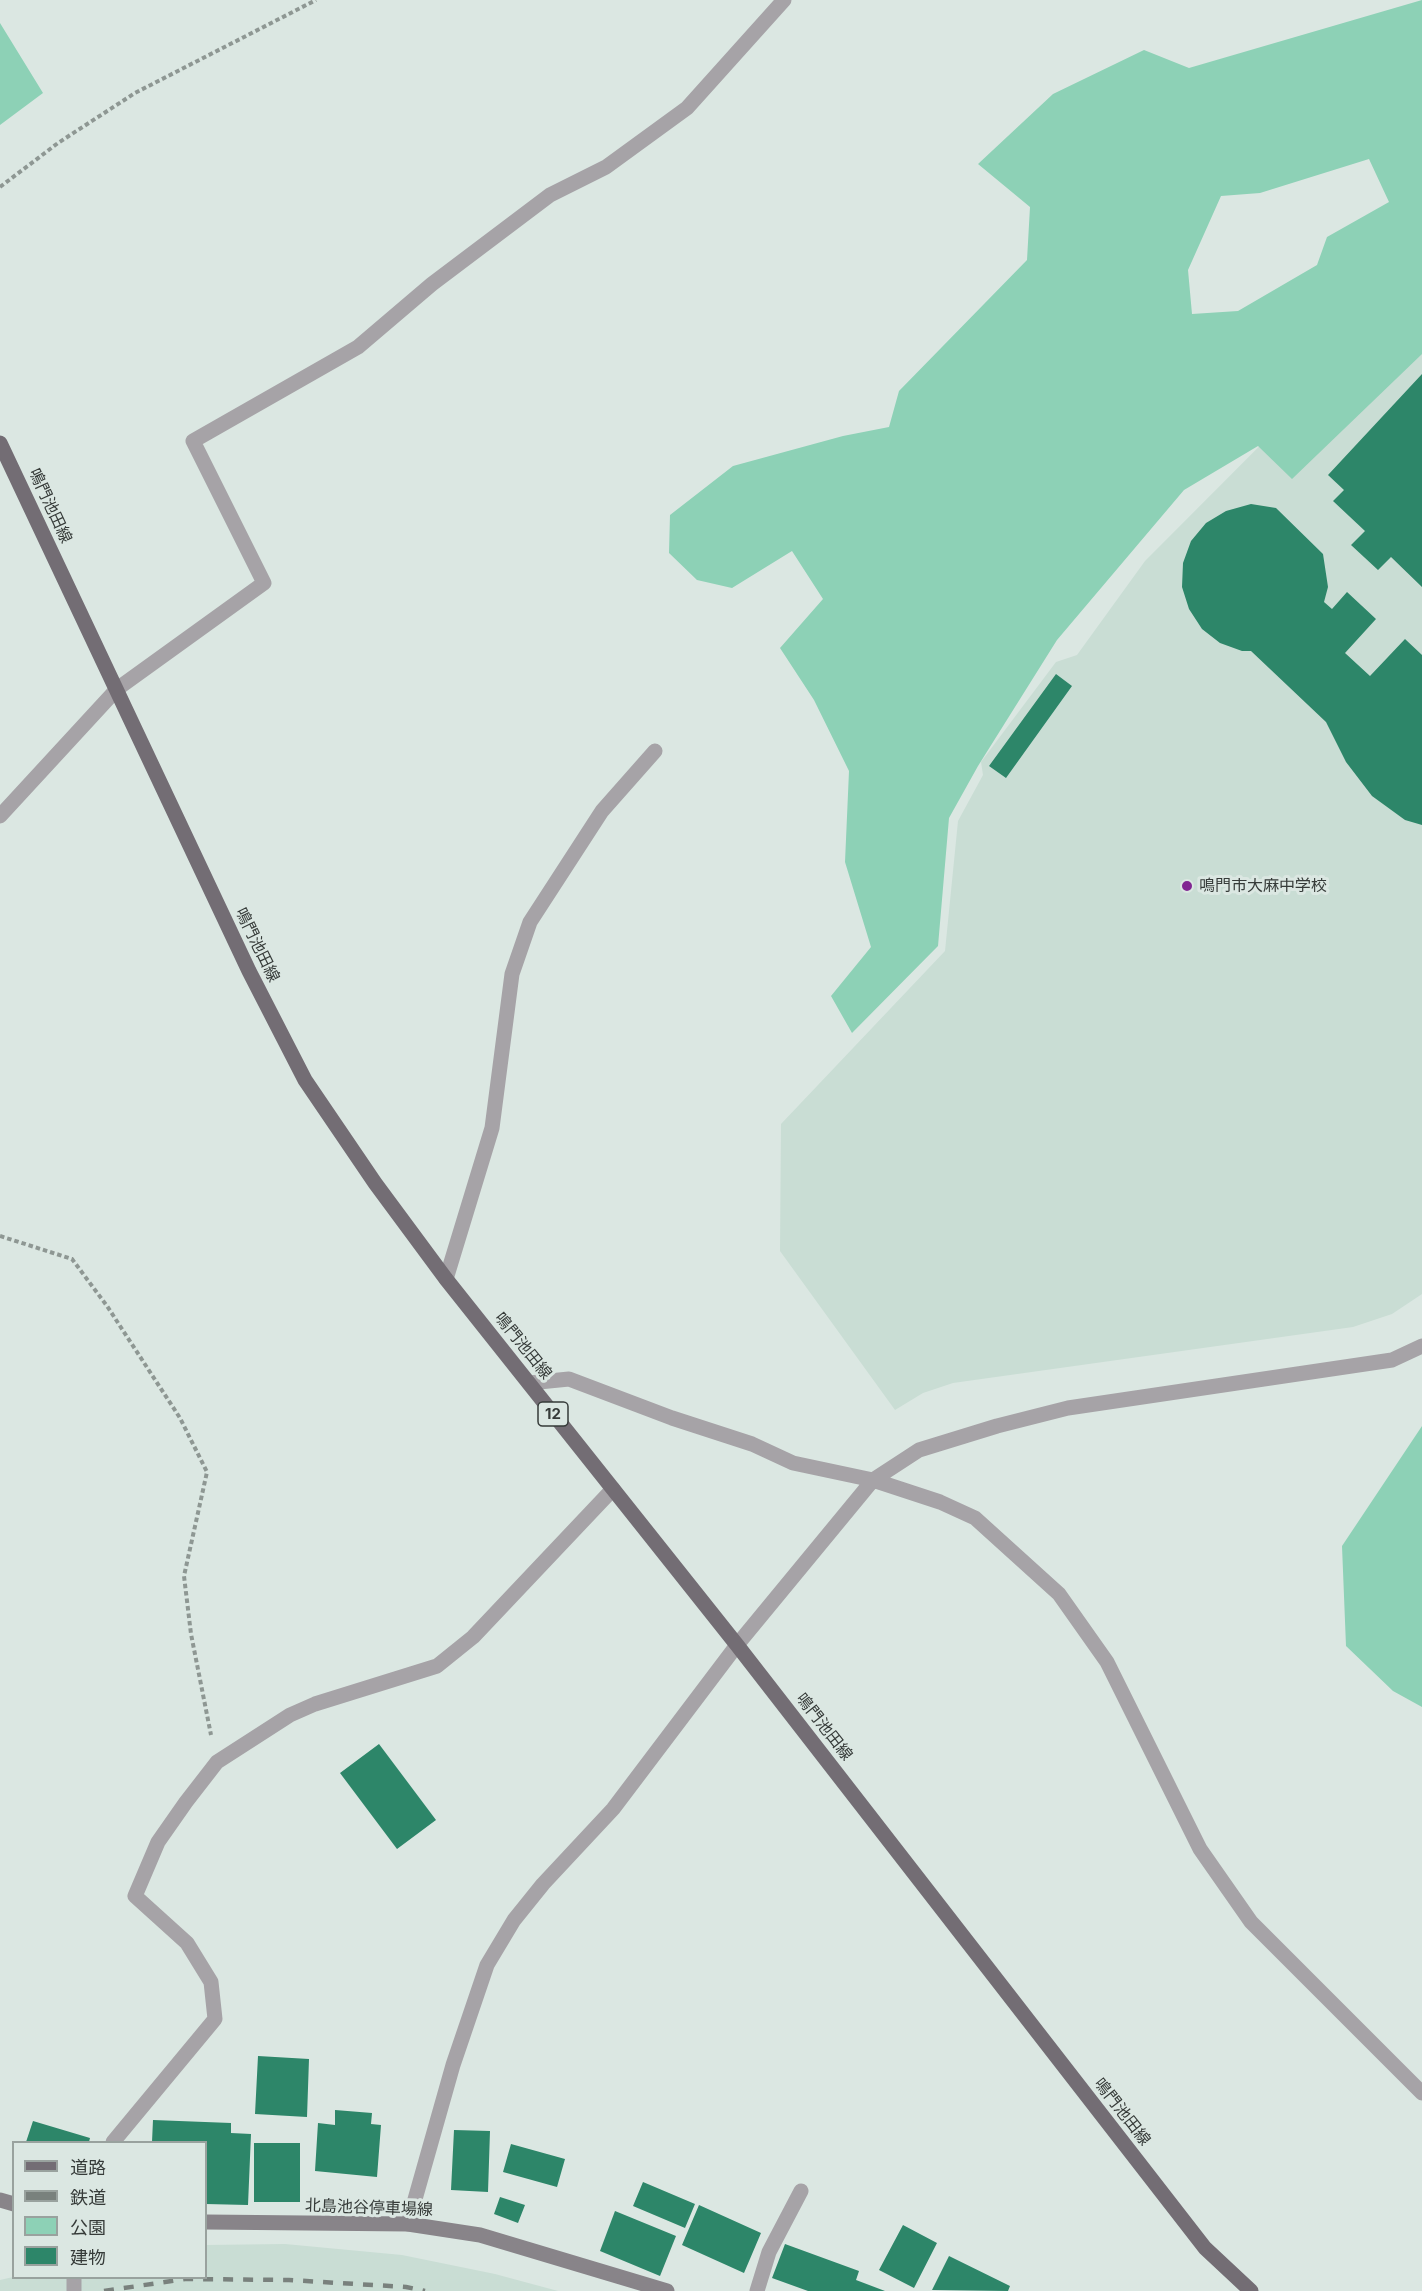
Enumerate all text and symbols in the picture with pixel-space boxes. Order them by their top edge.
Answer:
street label: 鳴門池田線 [24,466,76,546]
place label: 鳴門市大麻中学校 [1199,876,1327,896]
marker: 鳴門市大麻中学校 [1180,879,1194,893]
street label: 鳴門池田線 [231,905,283,985]
street label: 鳴門池田線 [490,1309,556,1383]
road number: 12 [538,1402,568,1426]
street label: 鳴門池田線 [792,1690,856,1764]
street label: 鳴門池田線 [1090,2075,1154,2149]
legend [12,2141,207,2279]
text: 道路 [70,2157,106,2178]
text: 鉄道 [70,2187,106,2208]
street label: 北島池谷停車場線 [305,2196,433,2220]
text: 公園 [70,2217,106,2238]
text: 建物 [70,2247,106,2268]

